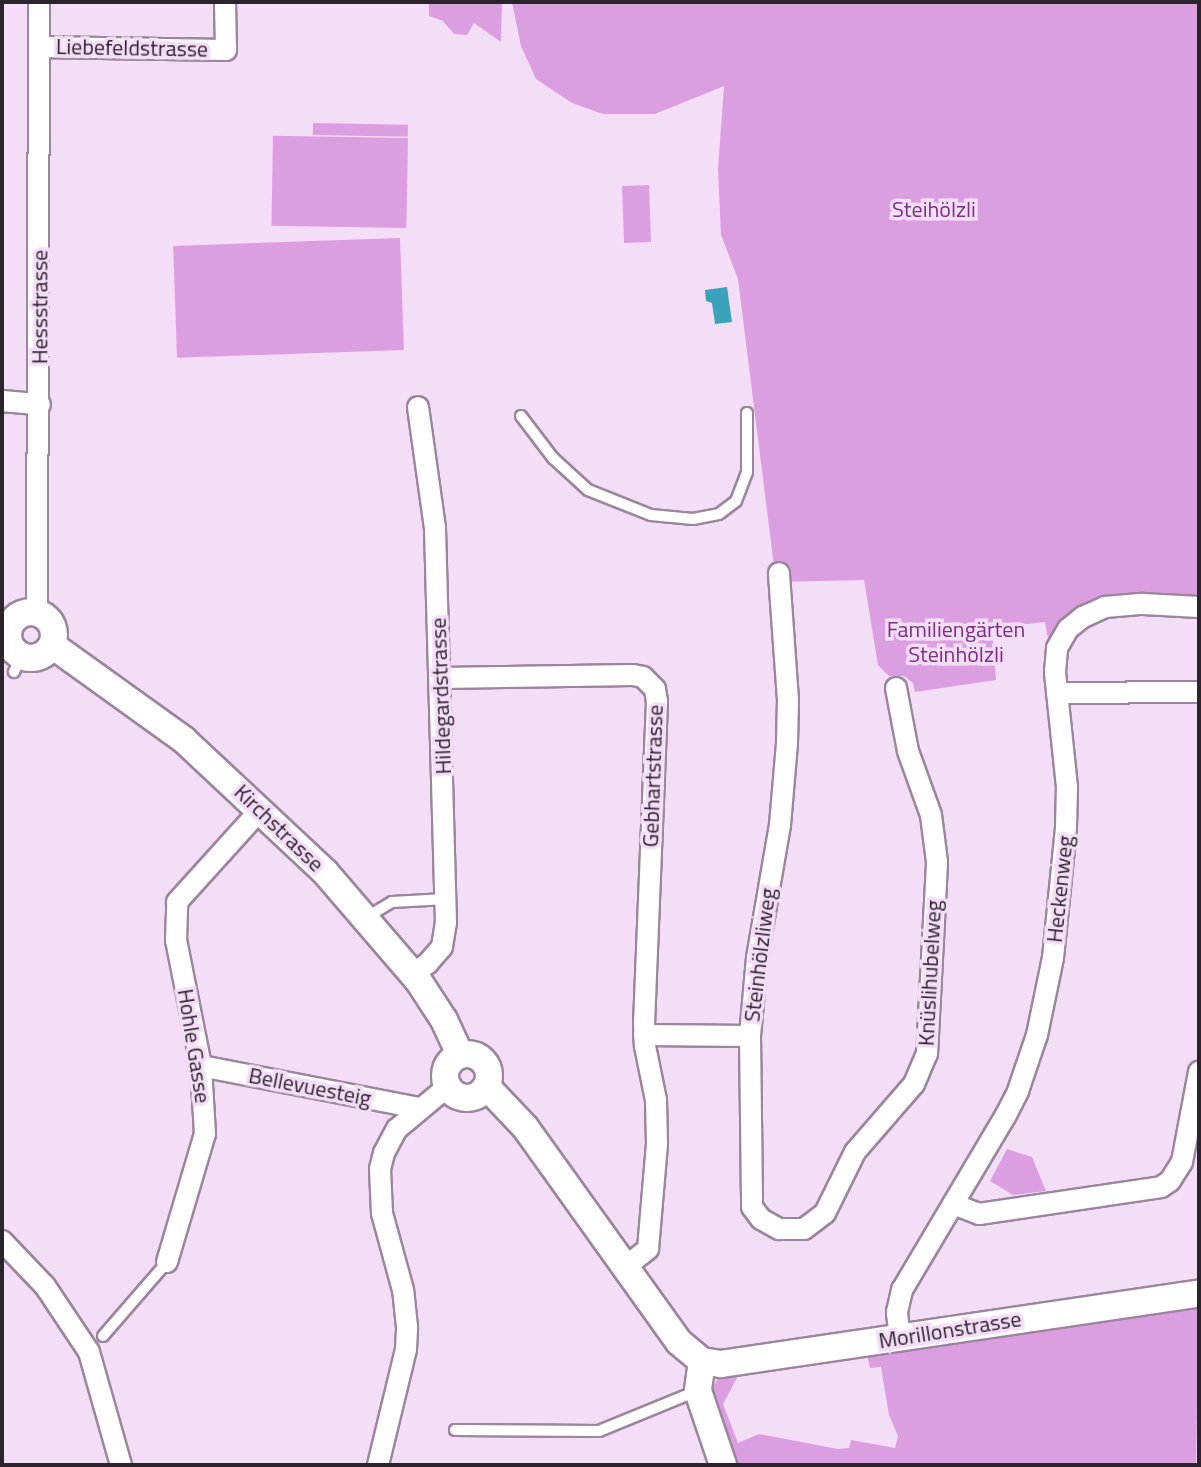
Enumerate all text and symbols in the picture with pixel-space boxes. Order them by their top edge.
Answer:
street label: Liebefeldstrasse [56,33,208,63]
park label: Steihölzli [892,197,976,223]
street label: Hessstrasse [27,250,53,364]
park label: Familiengärten Steinhölzli [887,616,1025,668]
street label: Hildegardstrasse [425,617,457,775]
street label: Gebhartstrasse [637,704,669,848]
street label: Kirchstrasse [229,779,329,877]
street label: Heckenweg [1041,834,1079,944]
street label: Steinhölzliweg [739,887,781,1023]
street label: Knüslihubelweg [913,899,947,1047]
street label: Hohle Gasse [172,987,216,1105]
street label: Bellevuesteig [246,1062,374,1112]
street label: Morillonstrasse [877,1306,1023,1354]

